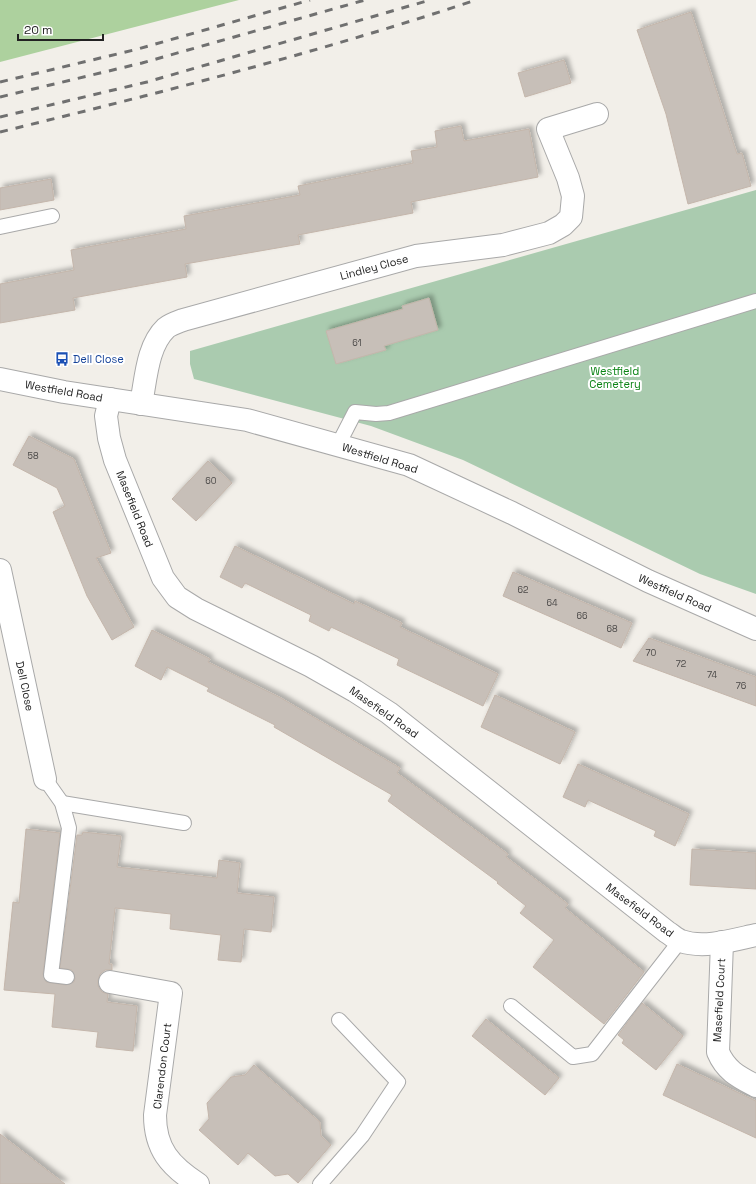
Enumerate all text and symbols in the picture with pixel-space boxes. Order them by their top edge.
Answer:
scale bar [18,16,103,42]
text: 20 m [24,22,52,38]
street label: Lindley Close [338,251,410,283]
house number: 61 [352,337,362,349]
bus stop icon: Dell Close [54,351,70,367]
place label: Dell Close [73,352,124,366]
park label: Westfield Cemetery [589,364,641,391]
street label: Westfield Road [24,377,104,405]
street label: Westfield Road [340,440,420,476]
house number: 58 [28,450,39,462]
street label: Masefield Road [113,469,157,549]
house number: 60 [205,475,217,487]
street label: Westfield Road [636,571,714,615]
house number: 62 [518,584,528,596]
house number: 64 [546,597,558,609]
house number: 66 [576,610,588,622]
house number: 68 [606,623,618,635]
house number: 70 [646,647,657,659]
house number: 72 [676,658,686,670]
street label: Dell Close [13,660,37,712]
house number: 74 [707,669,717,681]
house number: 76 [736,680,747,692]
street label: Masefield Road [347,683,421,741]
street label: Masefield Road [603,880,677,940]
street label: Masefield Court [710,958,728,1042]
street label: Clarendon Court [150,1022,174,1110]

